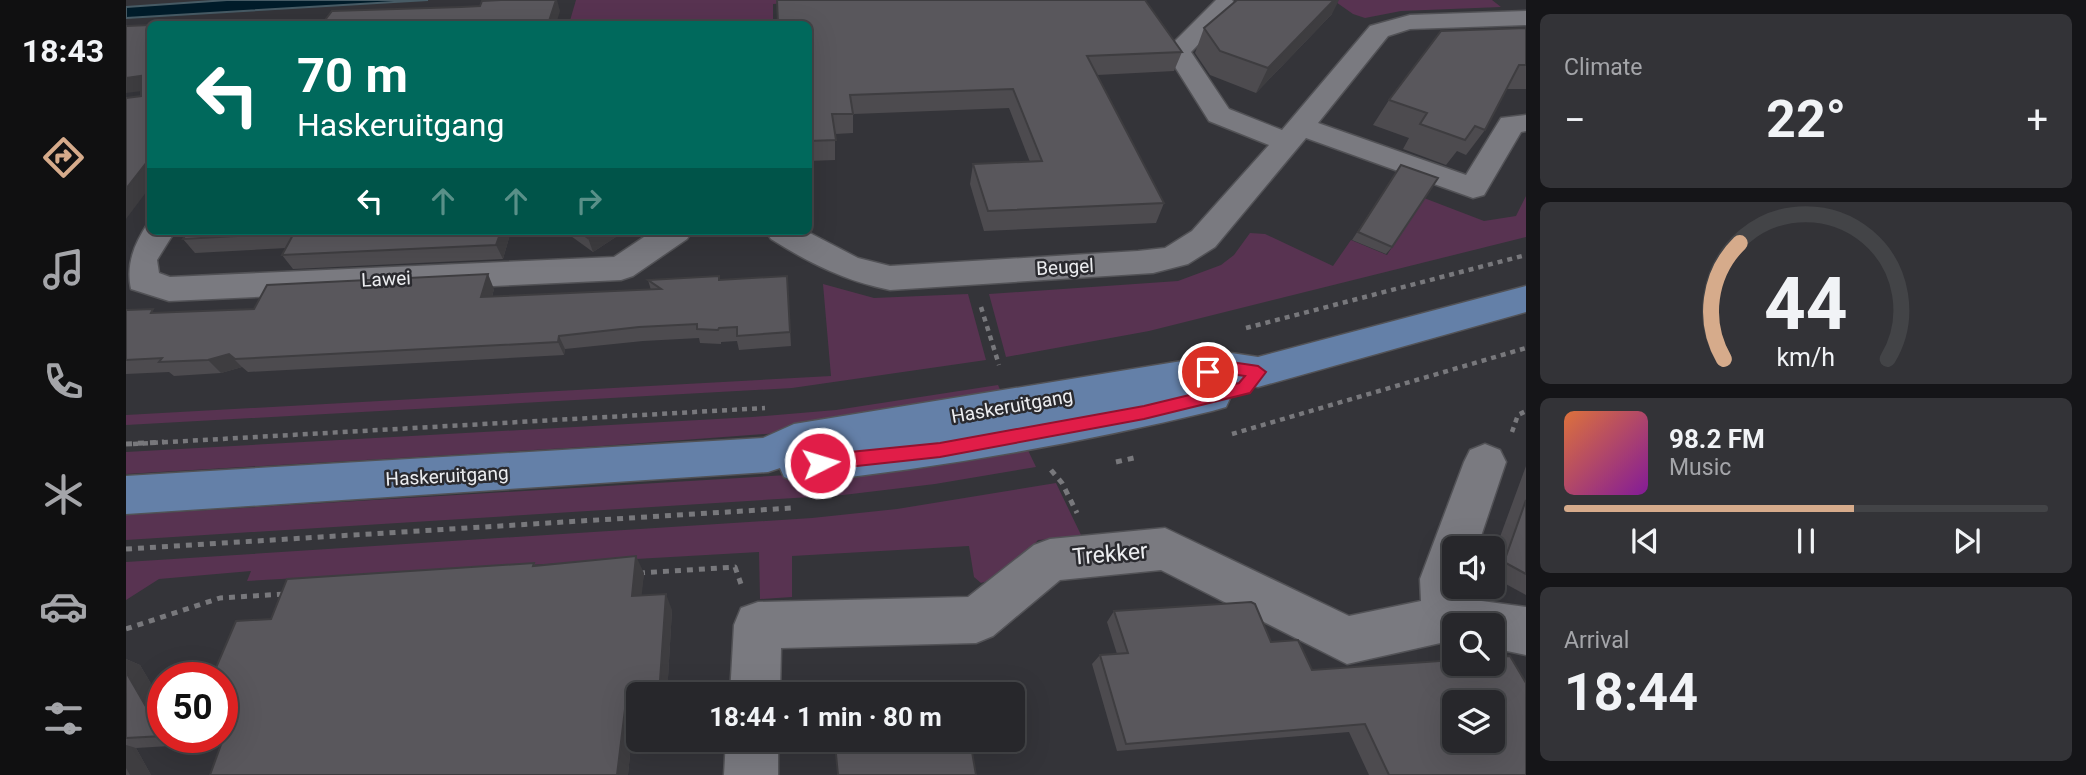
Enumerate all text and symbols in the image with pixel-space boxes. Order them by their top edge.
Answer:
text: 18:43 [22,32,104,70]
text: 70 m [297,47,408,104]
icon: left [182,49,273,140]
text: Climate [1564,54,1643,81]
text: 22° [1766,89,1846,150]
text: − [1564,98,1586,142]
text: + [2026,98,2048,142]
text: Haskeruitgang [297,106,504,144]
icon: directions [39,133,88,182]
icon: left [351,182,389,220]
icon: ahead [424,182,462,220]
icon: ahead [497,182,535,220]
icon: right [570,182,608,220]
icon: music [39,245,88,294]
street label: Beugel [1036,254,1094,280]
text: 44 [1764,262,1848,348]
street label: Lawei [361,266,411,292]
pin [1178,342,1238,402]
text: km/h [1777,343,1835,372]
icon: arrive [1189,353,1227,391]
icon: phone [39,357,88,406]
street label: Haskeruitgang [949,384,1075,428]
text: 98.2 FM [1669,424,1765,454]
position arrow [783,426,857,500]
text: Music [1669,454,1731,481]
street label: Haskeruitgang [385,461,509,491]
icon: climate [39,470,88,519]
icon: previous [1626,522,1664,560]
icon: pause [1787,522,1825,560]
icon: next [1948,522,1986,560]
map controls [1442,536,1505,753]
button: sound [1442,536,1505,599]
street label: Trekker [1071,537,1149,571]
icon: car [39,582,88,631]
button: search [1442,613,1505,676]
text: Arrival [1564,627,1629,654]
speed limit sign: 50 [147,662,238,753]
text: 18:44 [1564,662,1698,723]
button: layers [1442,690,1505,753]
icon: filters [39,694,88,743]
text: 18:44 · 1 min · 80 m [709,702,942,732]

